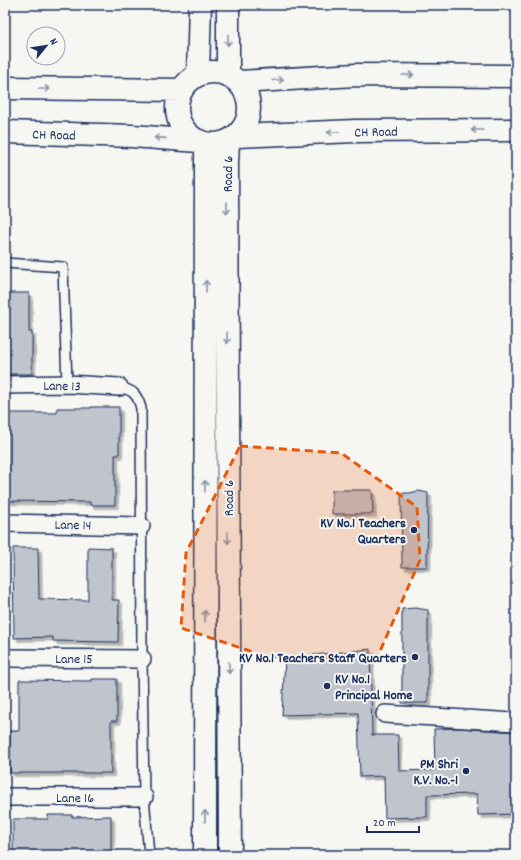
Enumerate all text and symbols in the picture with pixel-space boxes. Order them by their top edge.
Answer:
north arrow [26,26,66,66]
one-way arrow [224,33,232,46]
text: N [45,36,61,49]
one-way arrow [401,71,414,79]
one-way arrow [271,76,284,83]
one-way arrow [37,85,50,93]
street label: CH Road [354,123,398,143]
street label: CH Road [32,125,76,147]
one-way arrow [471,126,484,134]
one-way arrow [327,128,340,135]
one-way arrow [154,135,167,142]
street label: Road 6 [219,156,239,192]
one-way arrow [223,201,231,214]
one-way arrow [202,280,210,293]
one-way arrow [223,331,231,344]
street label: Lane 13 [43,377,81,397]
one-way arrow [201,480,209,493]
street label: Road 6 [220,480,240,516]
place label: KV No.1 Teachers Quarters [320,514,406,550]
street label: Lane 14 [54,516,92,536]
marker: KV No.1 Teachers Quarters [409,525,419,535]
one-way arrow [224,531,232,544]
one-way arrow [201,610,209,623]
place label: KV No.1 Teachers Staff Quarters [239,649,407,669]
street label: Lane 15 [55,650,93,670]
marker: KV No.1 Teachers Staff Quarters [410,652,420,662]
one-way arrow [225,661,233,674]
place label: KV No.1 Principal Home [335,670,413,706]
marker: KV No.1 Principal Home [322,681,332,691]
place label: PM Shri K.V. No.-1 [414,755,458,791]
marker: PM Shri K.V. No.-1 [461,766,471,776]
street label: Lane 16 [56,789,94,809]
scale bar [367,808,419,834]
one-way arrow [201,810,209,823]
text: 20 m [373,815,396,832]

